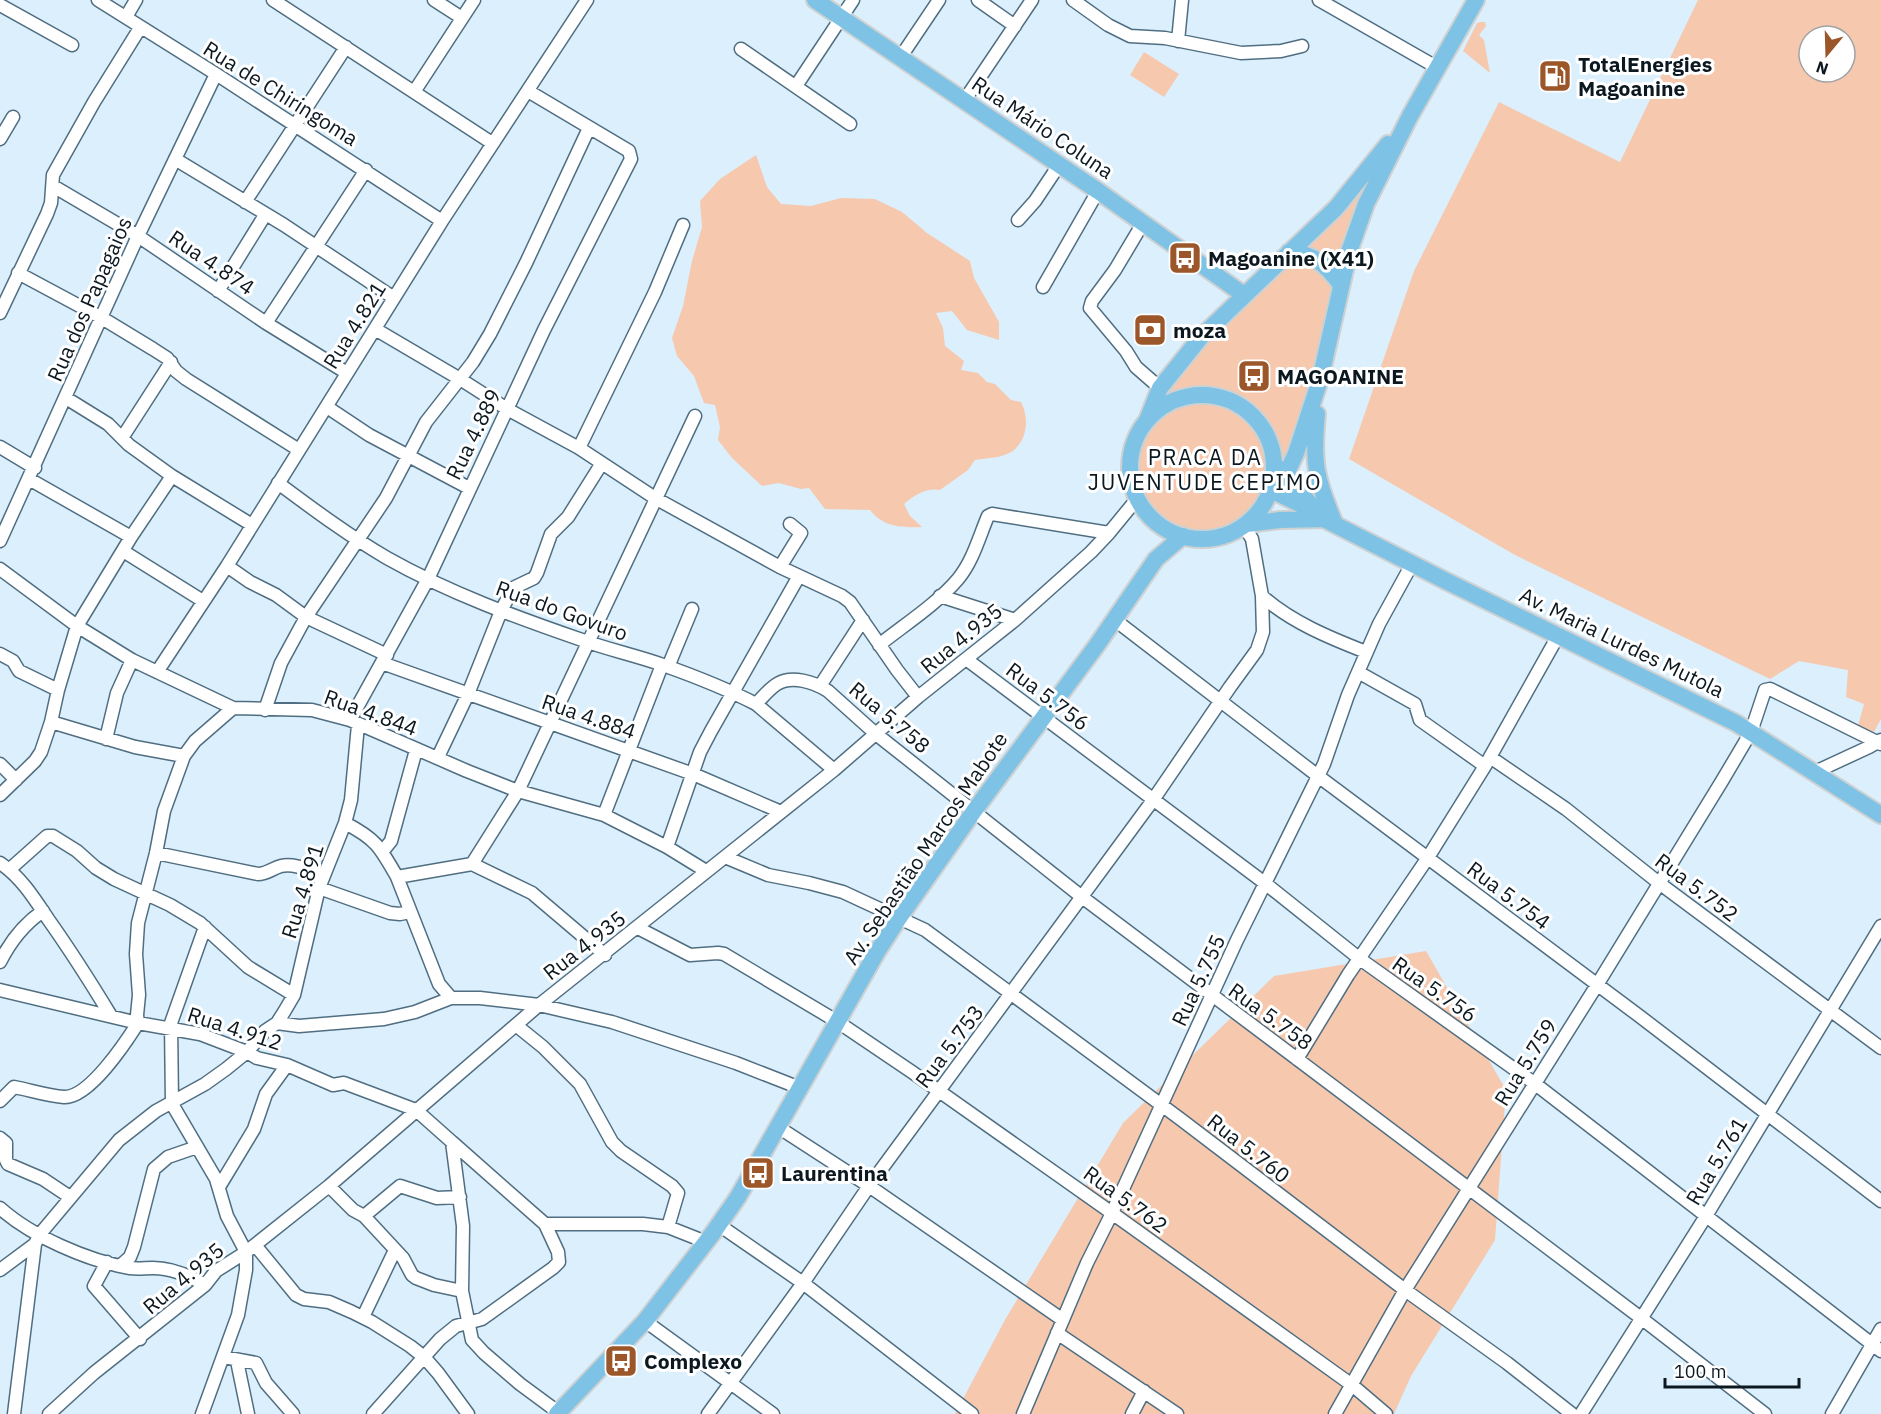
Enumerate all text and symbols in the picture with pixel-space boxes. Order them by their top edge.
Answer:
north arrow [1797,24,1857,84]
street label: Rua de Chiringoma [198,34,364,152]
place label: TotalEnergies Magoanine [1578,50,1712,102]
text: N [1813,57,1831,80]
fuel station icon: TotalEnergies Magoanine [1537,58,1573,94]
street label: Rua Mário Coluna [967,69,1119,185]
street label: Rua dos Papagaios [40,212,138,386]
street label: Rua 4.874 [164,223,260,301]
bus stop icon: Magoanine (X41) [1167,240,1203,276]
place label: Magoanine (X41) [1208,244,1374,272]
street label: Rua 4.821 [316,276,392,374]
bank icon: moza [1132,312,1168,348]
place label: moza [1173,316,1226,344]
bus stop icon: MAGOANINE [1236,358,1272,394]
place label: MAGOANINE [1277,362,1404,390]
street label: Rua 4.889 [439,384,507,484]
district label: PRACA DA JUVENTUDE CEPIMO [1088,442,1322,496]
street label: Rua do Govuro [492,573,632,647]
street label: Av. Maria Lurdes Mutola [1515,580,1729,704]
street label: Rua 4.935 [914,596,1008,680]
street label: Rua 5.756 [1001,655,1095,737]
street label: Rua 5.758 [844,675,936,759]
street label: Rua 4.844 [320,682,422,742]
street label: Rua 4.884 [538,687,640,745]
street label: Av. Sebastião Marcos Mabote [836,726,1014,970]
street label: Rua 4.891 [274,840,330,942]
street label: Rua 5.752 [1650,846,1744,928]
street label: Rua 5.754 [1462,854,1556,936]
street label: Rua 4.935 [537,904,631,986]
street label: Rua 5.755 [1165,930,1231,1030]
street label: Rua 5.756 [1387,950,1483,1028]
street label: Rua 5.758 [1223,976,1319,1056]
street label: Rua 5.753 [908,999,990,1093]
street label: Rua 4.912 [184,1000,286,1056]
street label: Rua 5.759 [1487,1013,1563,1111]
street label: Rua 5.760 [1202,1107,1296,1189]
street label: Rua 5.761 [1679,1112,1753,1210]
bus stop icon: Laurentina [740,1155,776,1191]
place label: Laurentina [781,1159,888,1187]
street label: Rua 5.762 [1078,1159,1174,1239]
street label: Rua 4.935 [137,1236,229,1320]
bus stop icon: Complexo [603,1343,639,1379]
place label: Complexo [644,1347,742,1375]
scale bar [1665,1351,1798,1389]
text: 100 m [1674,1360,1726,1383]

